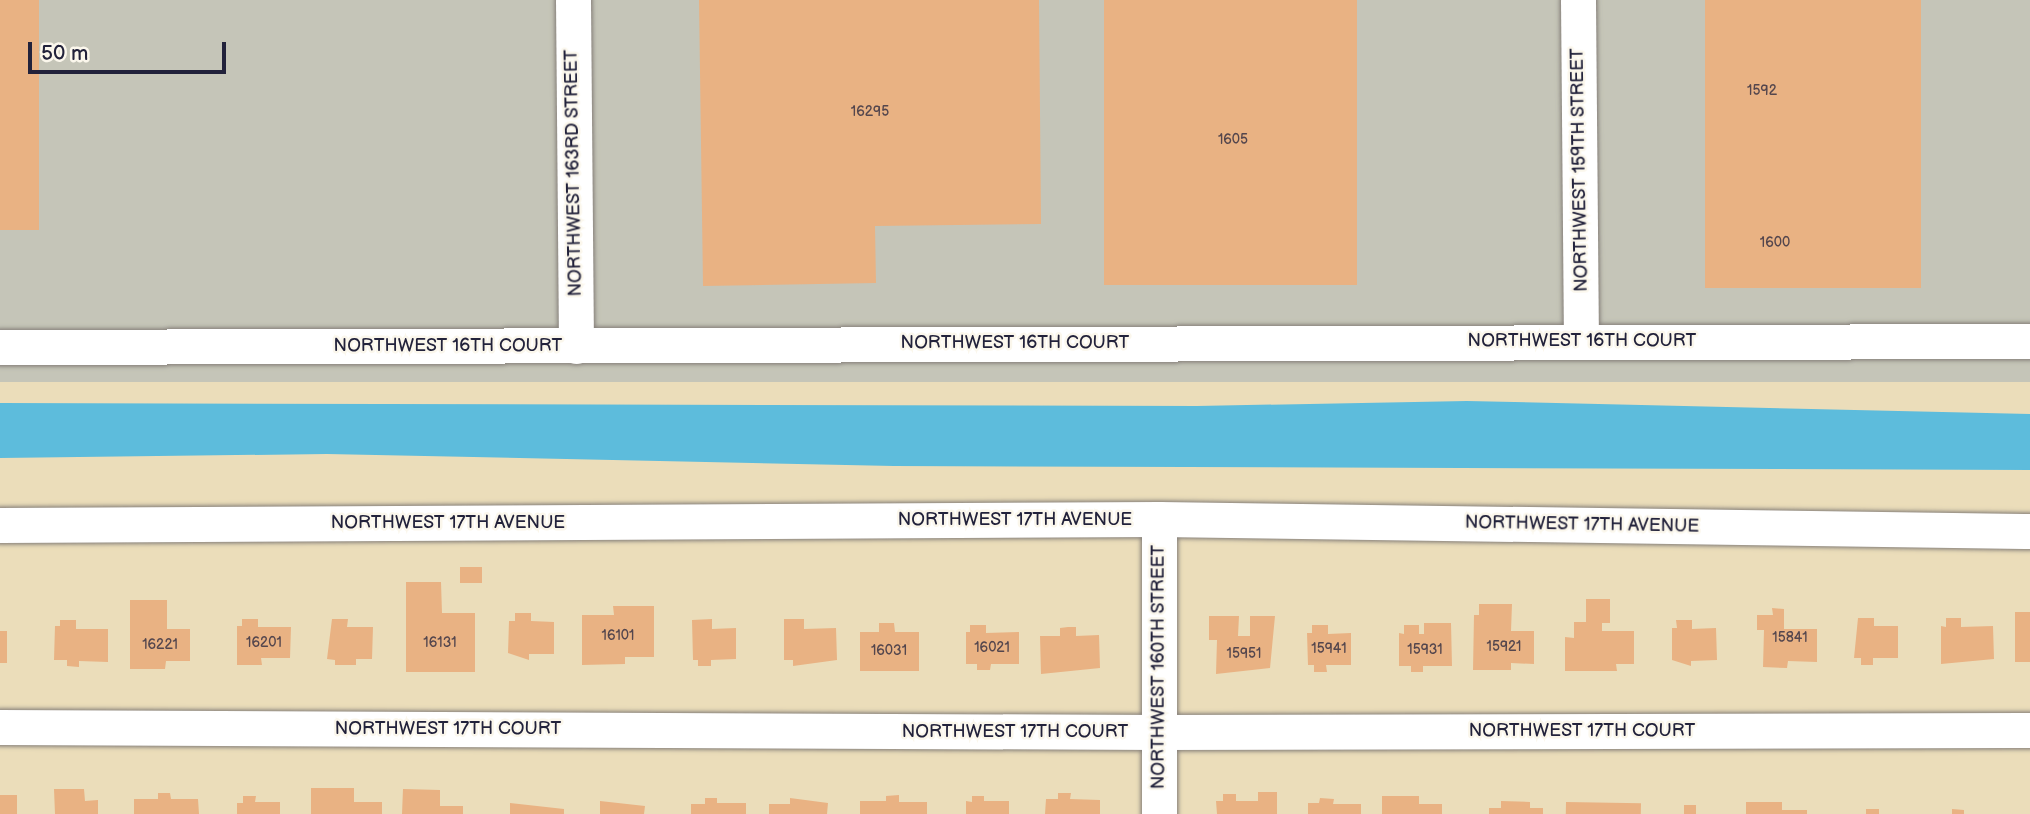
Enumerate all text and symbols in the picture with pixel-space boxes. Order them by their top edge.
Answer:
scale bar [32,28,229,72]
text: 50 m [41,41,88,66]
street label: NORTHWEST 159TH STREET [1567,48,1593,292]
street label: NORTHWEST 163RD STREET [561,49,587,297]
house number: 1592 [1747,83,1777,99]
house number: 16295 [851,104,889,120]
house number: 1605 [1218,132,1248,148]
house number: 1600 [1760,235,1790,251]
street label: NORTHWEST 16TH COURT [1468,330,1696,352]
street label: NORTHWEST 16TH COURT [901,332,1129,354]
street label: NORTHWEST 16TH COURT [334,335,562,357]
street label: NORTHWEST 17TH AVENUE [898,509,1132,531]
street label: NORTHWEST 17TH AVENUE [331,512,565,534]
street label: NORTHWEST 17TH AVENUE [1465,512,1699,538]
street label: NORTHWEST 160TH STREET [1148,545,1170,789]
house number: 16101 [601,628,635,644]
house number: 15841 [1772,630,1808,646]
house number: 16201 [246,635,282,651]
house number: 16131 [423,635,457,651]
house number: 16221 [142,637,178,653]
house number: 15921 [1487,639,1521,655]
house number: 16021 [974,640,1010,656]
house number: 15941 [1311,641,1347,657]
house number: 15931 [1407,642,1443,658]
house number: 16031 [871,643,907,659]
house number: 15951 [1227,646,1261,662]
street label: NORTHWEST 17TH COURT [335,718,561,740]
street label: NORTHWEST 17TH COURT [1469,720,1695,742]
street label: NORTHWEST 17TH COURT [902,721,1128,743]

